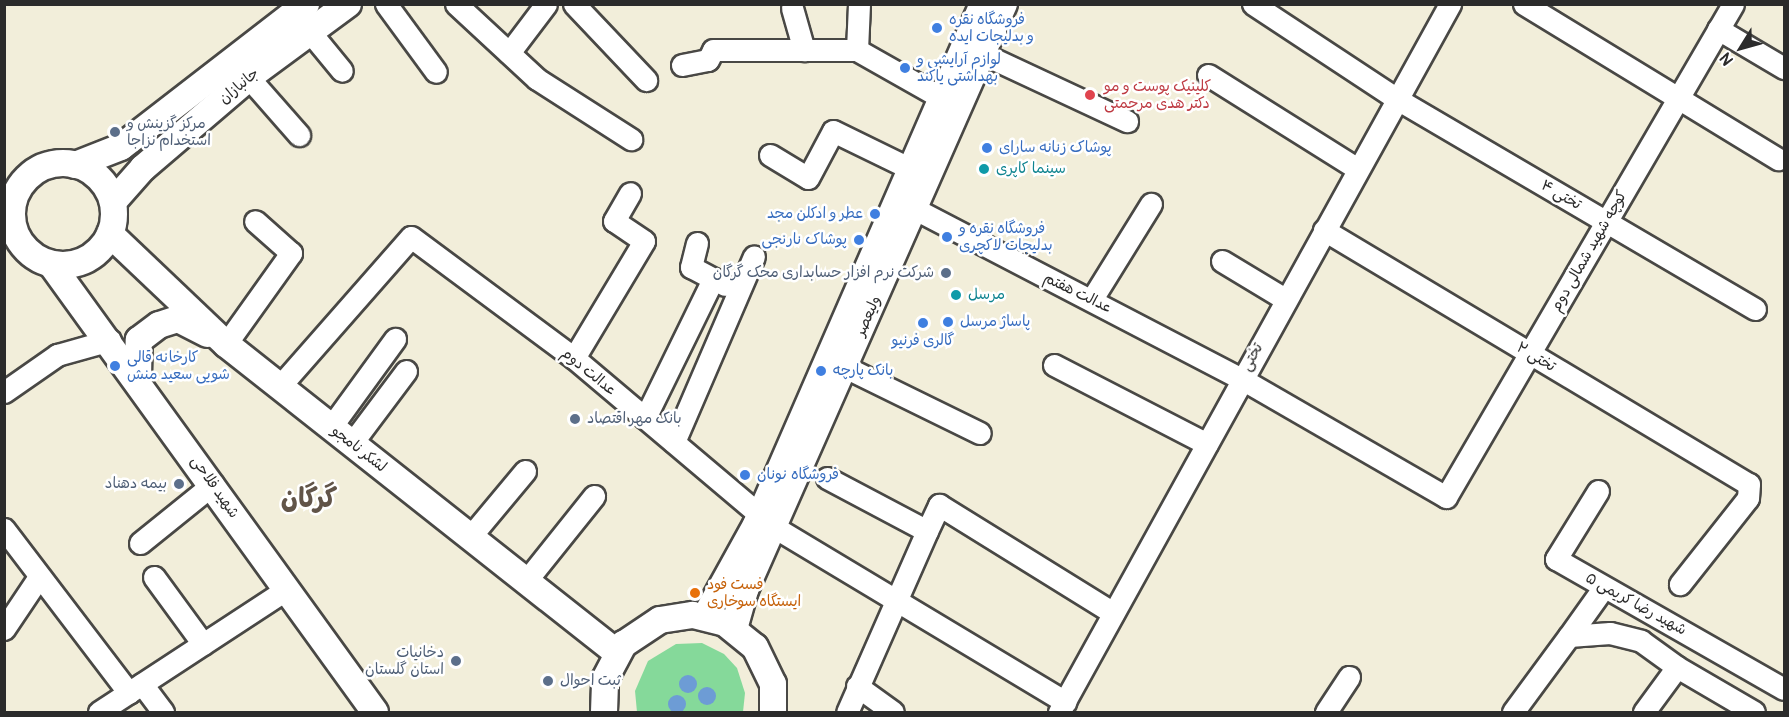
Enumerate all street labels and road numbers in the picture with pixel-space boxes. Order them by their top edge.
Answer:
street label: جانبازان [215,64,263,108]
street label: تختی ۴ [1538,176,1584,214]
street label: کوچه شهید شمالی دوم [1547,187,1631,315]
street label: عدالت هفتم [1041,269,1115,317]
street label: ولیعصر [851,293,885,339]
street label: تختی ۲ [1513,338,1559,376]
street label: تختی [1237,340,1267,374]
street label: عدالت دوم [558,344,620,400]
street label: لشکر نامجو [328,422,390,476]
street label: شهید فلاحی [187,452,243,522]
street label: شهید رضا کریمی ۵ [1582,569,1690,639]

